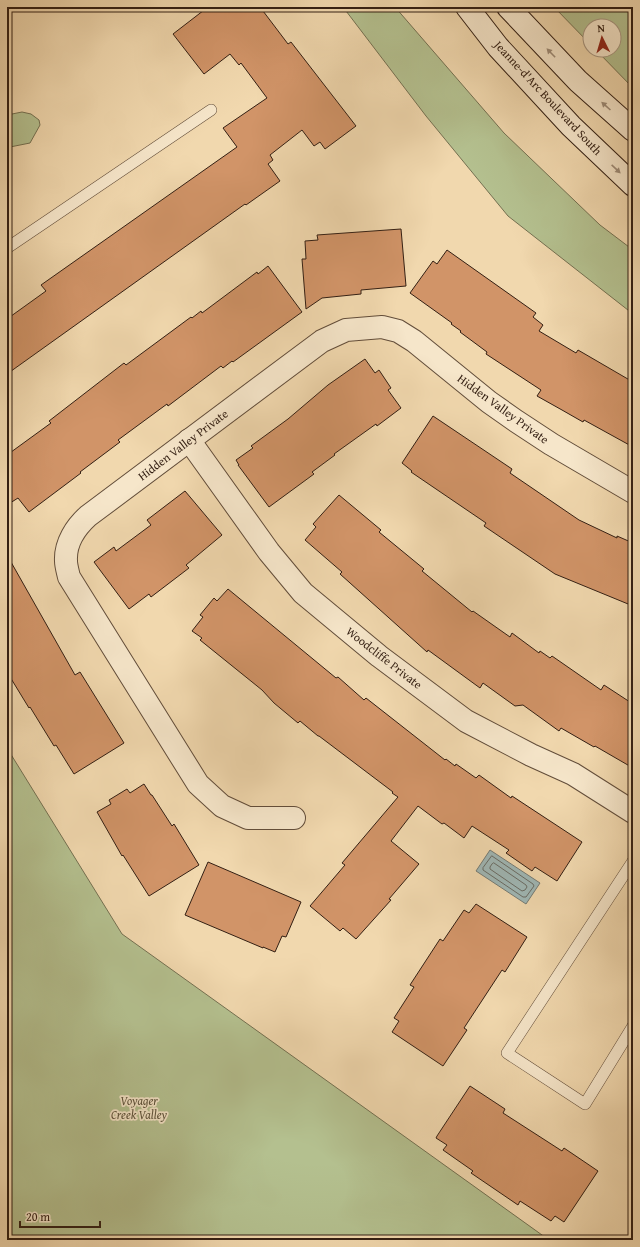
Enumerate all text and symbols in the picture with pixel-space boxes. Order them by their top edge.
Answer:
north arrow [582,18,622,58]
text: N [597,20,606,36]
street label: Jeanne-d'Arc Boulevard South [489,35,606,159]
one-way arrow [546,48,556,58]
one-way arrow [600,101,611,110]
one-way arrow [611,164,621,174]
street label: Hidden Valley Private [454,370,553,448]
street label: Hidden Valley Private [134,405,232,484]
street label: Woodcliffe Private [343,623,426,693]
park label: Voyager Creek Valley [111,1092,168,1123]
scale bar [20,1203,100,1229]
text: 20 m [26,1208,50,1225]

